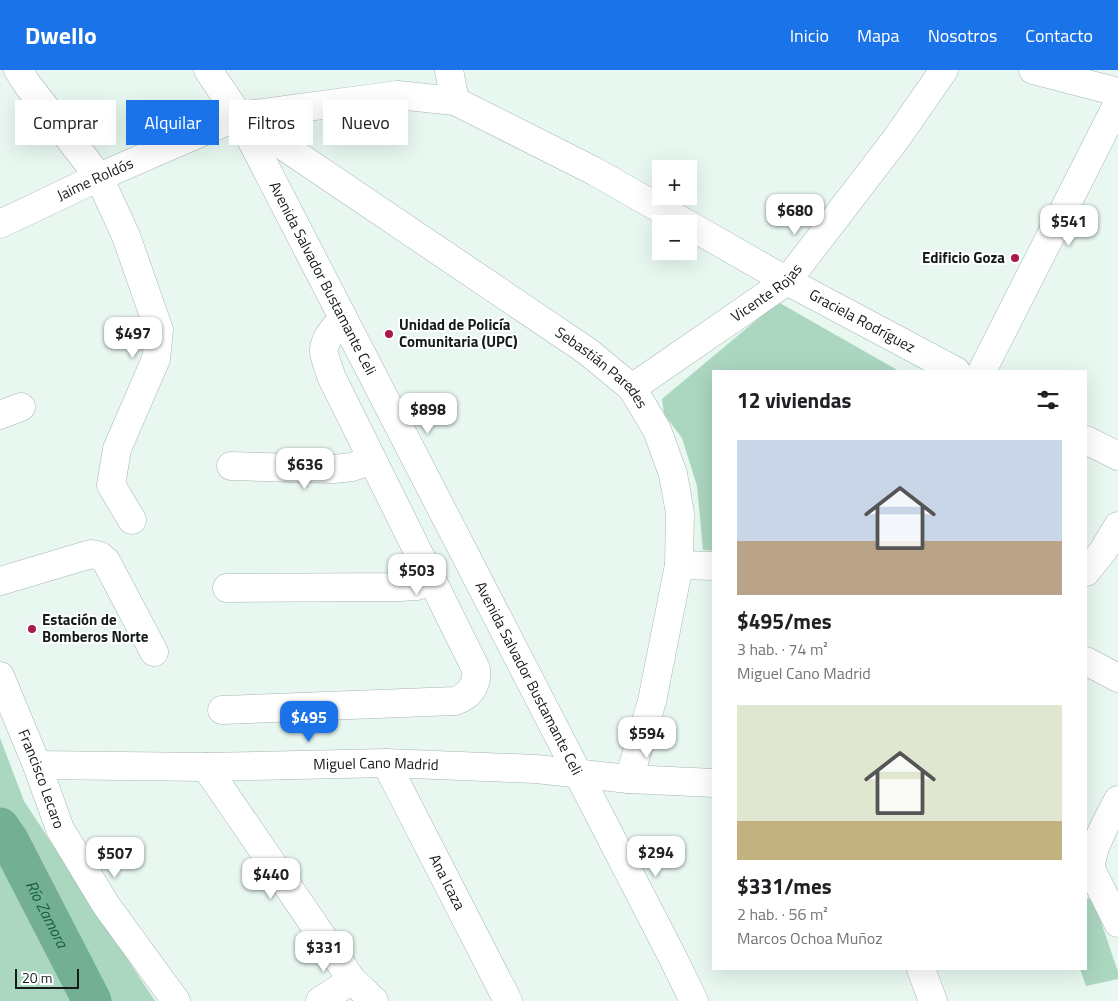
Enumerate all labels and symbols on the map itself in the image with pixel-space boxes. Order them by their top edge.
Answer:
street label: Jaime Roldós [53,151,137,206]
street label: Avenida Salvador Bustamante Celi [264,177,383,379]
pin: $680 [765,194,825,236]
pin: $541 [1039,204,1099,247]
place label: Edificio Goza [922,246,1005,269]
marker: Edificio Goza [1009,252,1021,264]
street label: Vicente Rojas [726,258,807,327]
street label: Graciela Rodríguez [805,283,920,358]
place label: Unidad de Policía Comunitaria (UPC) [399,313,518,353]
pin: $497 [103,316,163,359]
street label: Sebastián Paredes [551,321,654,413]
marker: Unidad de Policía Comunitaria (UPC) [383,328,395,340]
pin: $898 [398,392,458,435]
pin: $636 [275,448,335,490]
pin: $503 [387,554,447,596]
street label: Avenida Salvador Bustamante Celi [470,577,589,779]
place label: Estación de Bomberos Norte [42,608,149,648]
marker: Estación de Bomberos Norte [26,623,38,635]
pin: $495 [279,700,339,743]
pin: $594 [617,716,677,759]
street label: Francisco Lecaro [12,726,71,832]
street label: Miguel Cano Madrid [313,751,439,776]
pin: $507 [85,836,145,879]
pin: $294 [626,836,686,878]
street label: Ana Icaza [424,850,472,914]
pin: $440 [241,858,301,900]
water label: Río Zamora [20,876,75,953]
pin: $331 [294,930,354,973]
scale bar [15,966,79,989]

